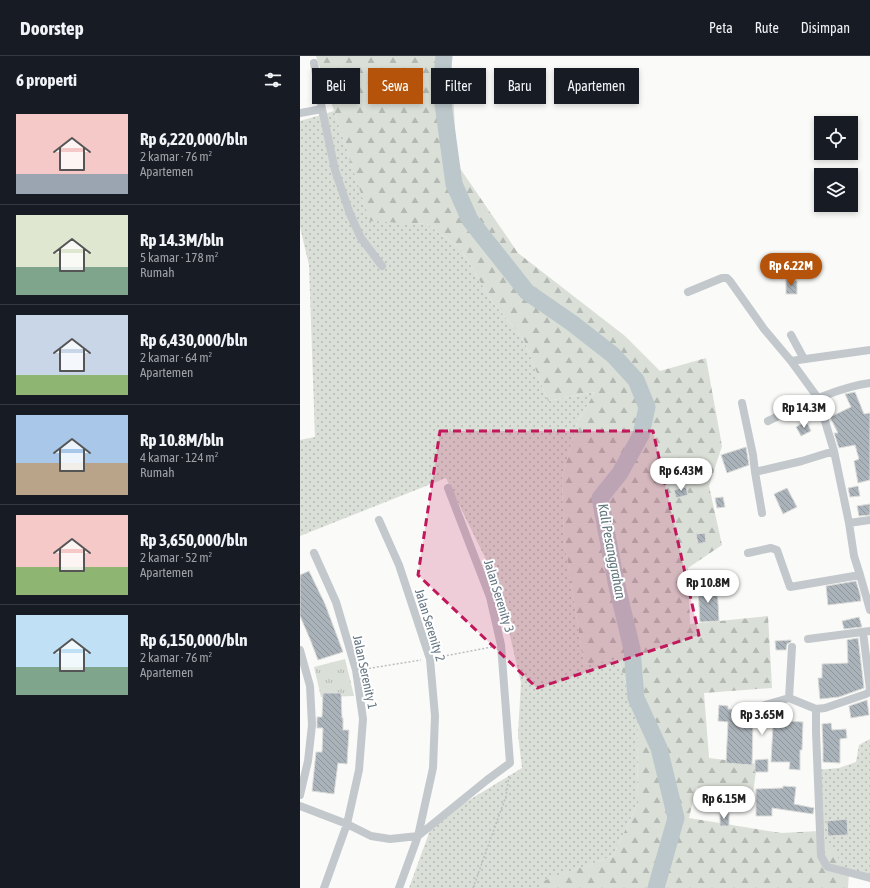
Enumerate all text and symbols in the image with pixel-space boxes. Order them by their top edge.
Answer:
text: Doorstep [20,17,84,39]
text: Peta [709,20,733,36]
text: Rute [755,20,779,36]
text: Disimpan [801,20,850,36]
chip: Beli [312,68,360,104]
chip: Sewa [368,68,423,104]
chip: Filter [431,68,486,104]
chip: Baru [494,68,546,104]
chip: Apartemen [554,68,639,104]
icon: filters [262,69,284,91]
text: 6 properti [16,70,77,90]
map controls [814,116,858,212]
button: locate [814,116,858,160]
text: Rp 6,220,000/bln [140,129,247,149]
icon: home [48,130,96,178]
text: 2 kamar · 76 m² [140,149,212,164]
text: Apartemen [140,164,193,179]
button: layers [814,168,858,212]
text: Rp 14.3M/bln [140,230,224,250]
icon: home [48,231,96,279]
text: 5 kamar · 178 m² [140,250,218,265]
pin: Rp 6.22M [750,253,832,287]
text: Rp 6.22M [769,258,813,273]
text: Rumah [140,265,175,280]
text: Rp 6,430,000/bln [140,330,247,350]
icon: home [48,331,96,379]
text: 2 kamar · 64 m² [140,350,212,365]
text: Apartemen [140,365,193,380]
pin: Rp 14.3M [763,395,845,429]
text: Rp 14.3M [782,400,826,415]
text: Rp 10.8M/bln [140,430,224,450]
icon: home [48,431,96,479]
text: 4 kamar · 124 m² [140,450,218,465]
pin: Rp 6.43M [640,458,722,492]
text: Rp 6.43M [659,463,703,478]
text: Rumah [140,465,175,480]
water label: Kali Pesanggrahan [595,502,629,600]
text: Rp 3,650,000/bln [140,530,247,550]
icon: home [48,531,96,579]
text: 2 kamar · 52 m² [140,550,212,565]
street label: Jalan Serenity 3 [481,558,517,634]
text: Apartemen [140,565,193,580]
pin: Rp 10.8M [667,570,749,604]
text: Rp 10.8M [686,575,730,590]
street label: Jalan Serenity 2 [412,587,448,663]
text: Rp 6,150,000/bln [140,630,247,650]
icon: home [48,631,96,679]
street label: Jalan Serenity 1 [350,634,380,710]
text: 2 kamar · 76 m² [140,650,212,665]
text: Apartemen [140,665,193,680]
pin: Rp 3.65M [721,702,803,736]
text: Rp 3.65M [740,707,784,722]
pin: Rp 6.15M [683,786,765,820]
text: Rp 6.15M [702,791,746,806]

